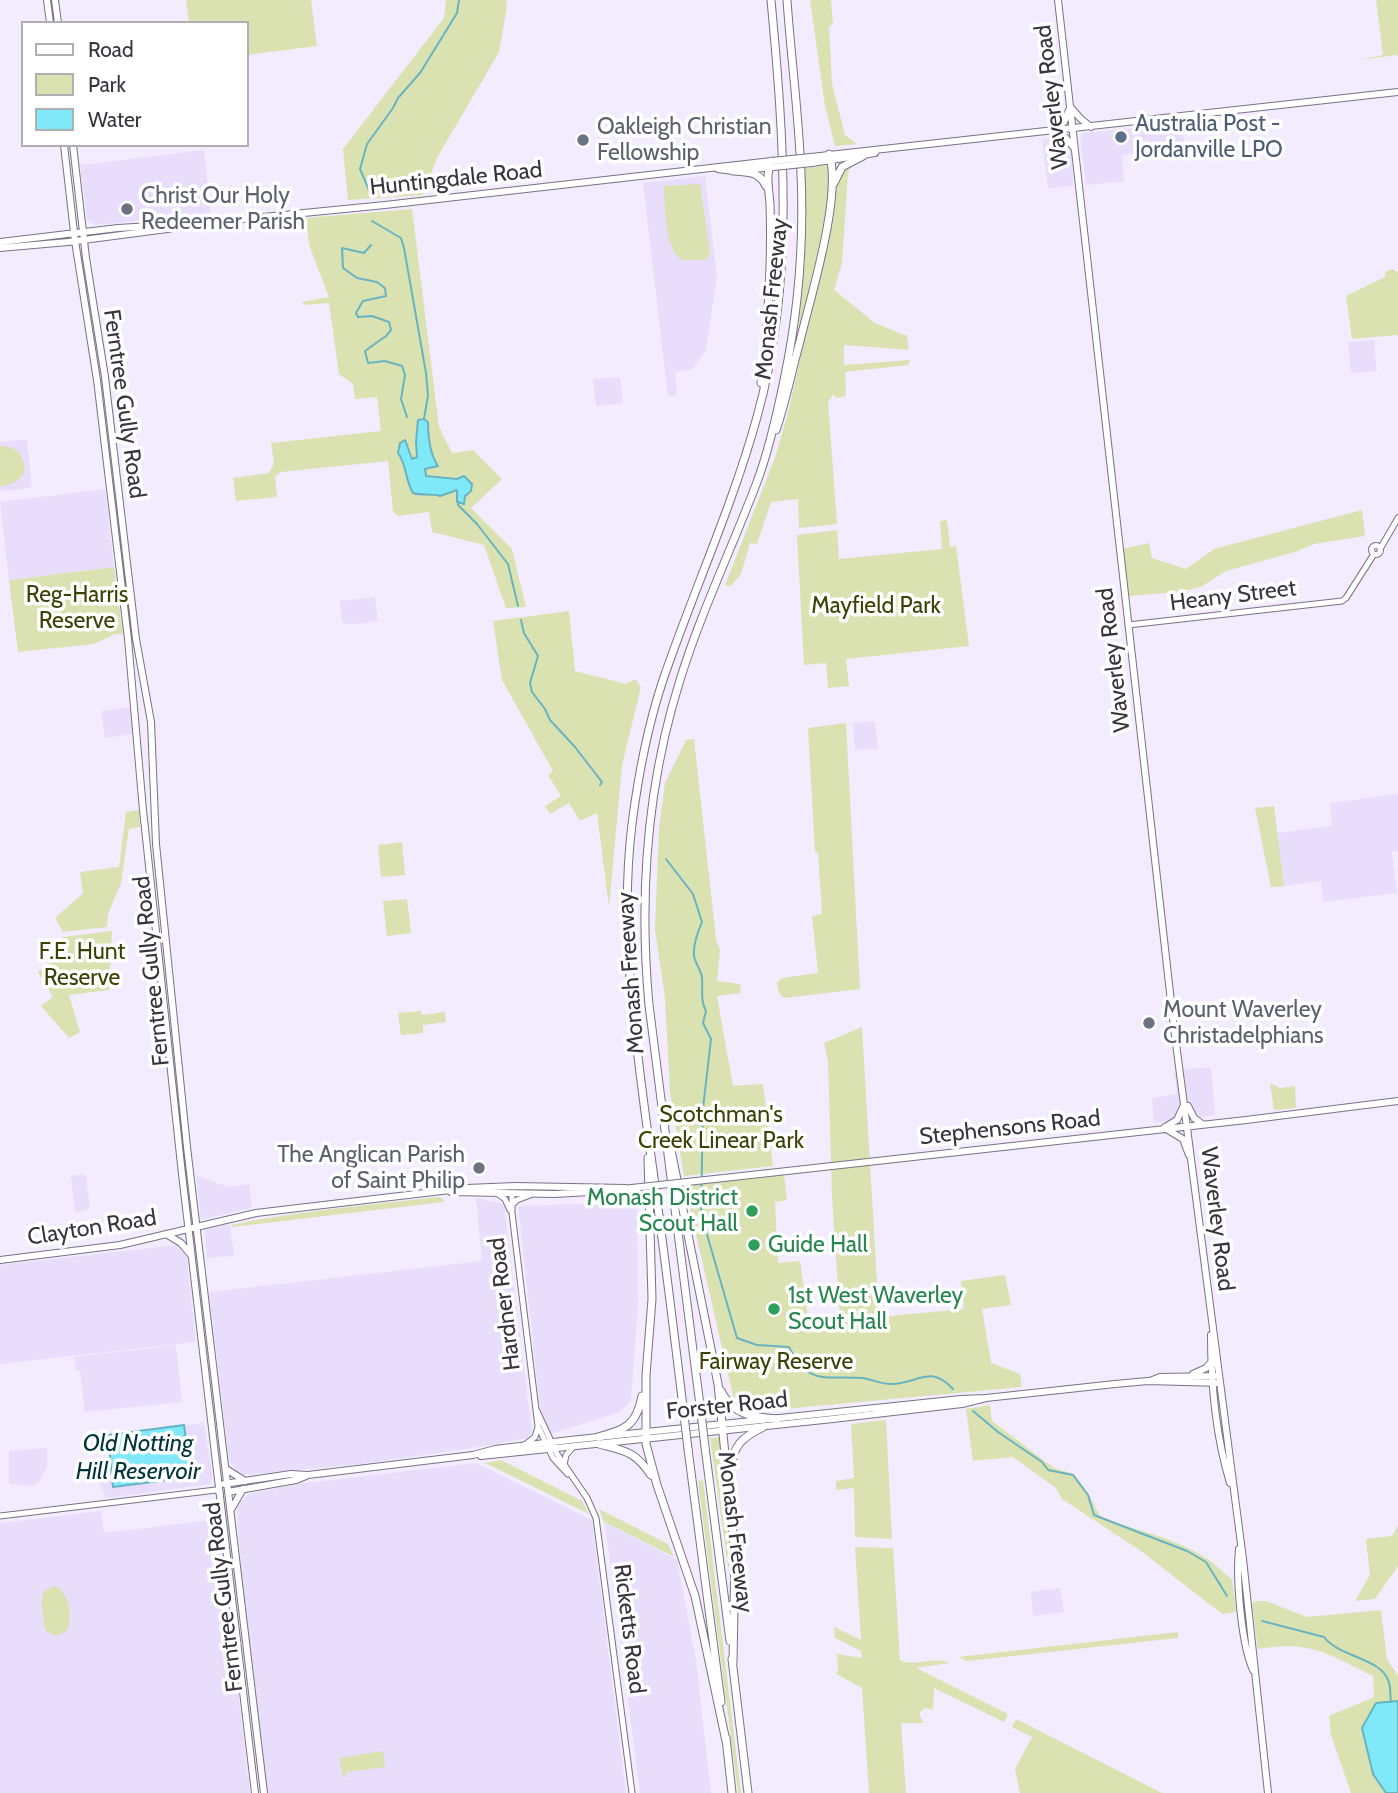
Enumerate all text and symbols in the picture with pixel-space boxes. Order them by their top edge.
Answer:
legend [21,21,248,147]
street label: Waverley Road [1029,23,1075,171]
text: Road [88,37,134,62]
text: Park [88,72,126,97]
text: Water [88,107,141,132]
place label: Australia Post - Jordanville LPO [1135,110,1283,164]
place label: Oakleigh Christian Fellowship [597,113,772,167]
marker: Australia Post - Jordanville LPO [1113,129,1129,145]
marker: Oakleigh Christian Fellowship [575,132,591,148]
street label: Huntingdale Road [368,156,544,202]
place label: Christ Our Holy Redeemer Parish [141,182,305,236]
marker: Christ Our Holy Redeemer Parish [119,201,135,217]
street label: Monash Freeway [750,217,794,381]
street label: Ferntree Gully Road [97,308,151,500]
street label: Heany Street [1168,575,1298,617]
park label: Reg-Harris Reserve [26,581,128,635]
street label: Waverley Road [1091,586,1137,734]
park label: Mayfield Park [811,592,941,620]
street label: Ferntree Gully Road [128,875,176,1067]
street label: Monash Freeway [612,891,650,1055]
park label: F.E. Hunt Reserve [39,938,125,992]
place label: Mount Waverley Christadelphians [1163,996,1324,1050]
marker: Mount Waverley Christadelphians [1141,1015,1157,1031]
park label: Scotchman's Creek Linear Park [638,1101,804,1155]
street label: Stephensons Road [918,1105,1102,1151]
place label: The Anglican Parish of Saint Philip [277,1141,465,1195]
street label: Waverley Road [1194,1145,1240,1293]
marker: The Anglican Parish of Saint Philip [471,1160,487,1176]
place label: Monash District Scout Hall [587,1184,738,1238]
marker: Monash District Scout Hall [744,1203,760,1219]
street label: Clayton Road [26,1204,158,1252]
place label: Guide Hall [768,1231,868,1259]
street label: Hardner Road [483,1236,527,1372]
marker: Guide Hall [746,1237,762,1253]
place label: 1st West Waverley Scout Hall [788,1282,963,1336]
marker: 1st West Waverley Scout Hall [766,1301,782,1317]
park label: Fairway Reserve [699,1348,853,1376]
street label: Forster Road [665,1386,789,1426]
water label: Old Notting Hill Reservoir [76,1430,200,1486]
street label: Monash Freeway [711,1450,759,1614]
street label: Ferntree Gully Road [199,1501,249,1693]
street label: Ricketts Road [607,1562,651,1696]

